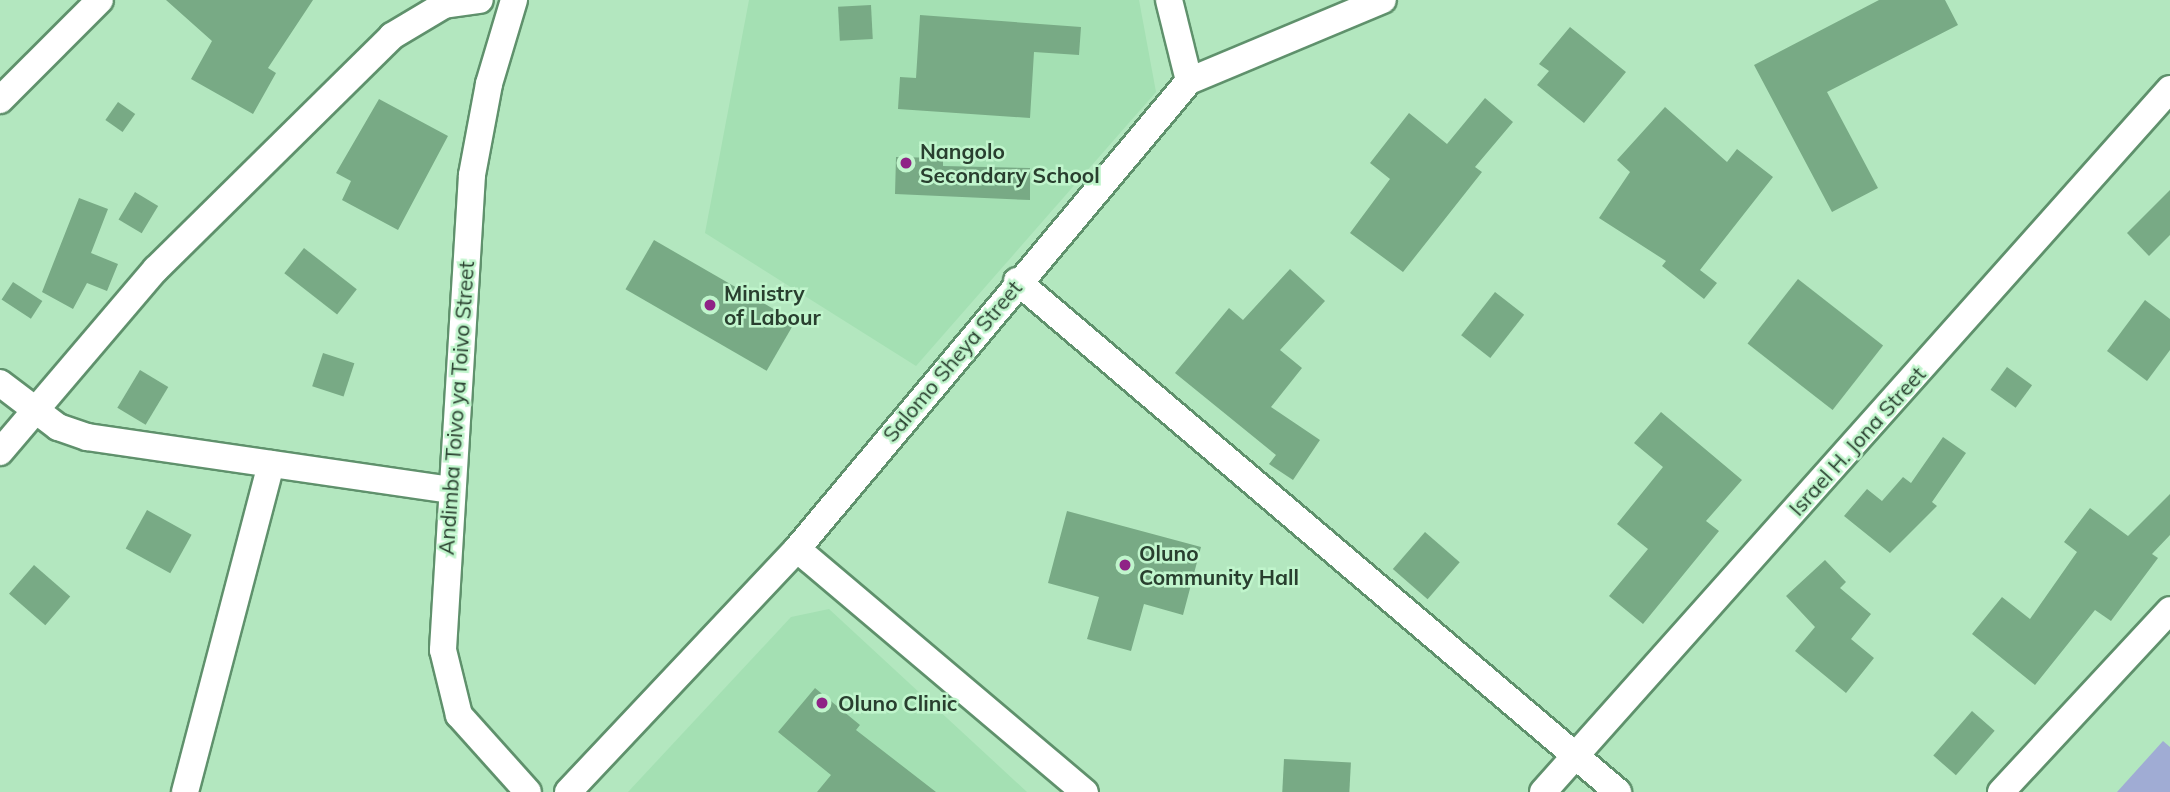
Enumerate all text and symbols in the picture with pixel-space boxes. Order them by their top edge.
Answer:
place label: Nangolo Secondary School [920,138,1100,188]
marker: Nangolo Secondary School [898,155,914,171]
street label: Andimba Toivo ya Toivo Street [433,260,479,556]
street label: Salomo Sheya Street [877,275,1027,447]
place label: Ministry of Labour [724,280,821,330]
marker: Ministry of Labour [702,297,718,313]
street label: Israel H. Jona Street [1784,361,1930,521]
place label: Oluno Community Hall [1139,540,1299,590]
marker: Oluno Community Hall [1117,557,1133,573]
place label: Oluno Clinic [838,690,957,716]
marker: Oluno Clinic [812,693,832,713]

